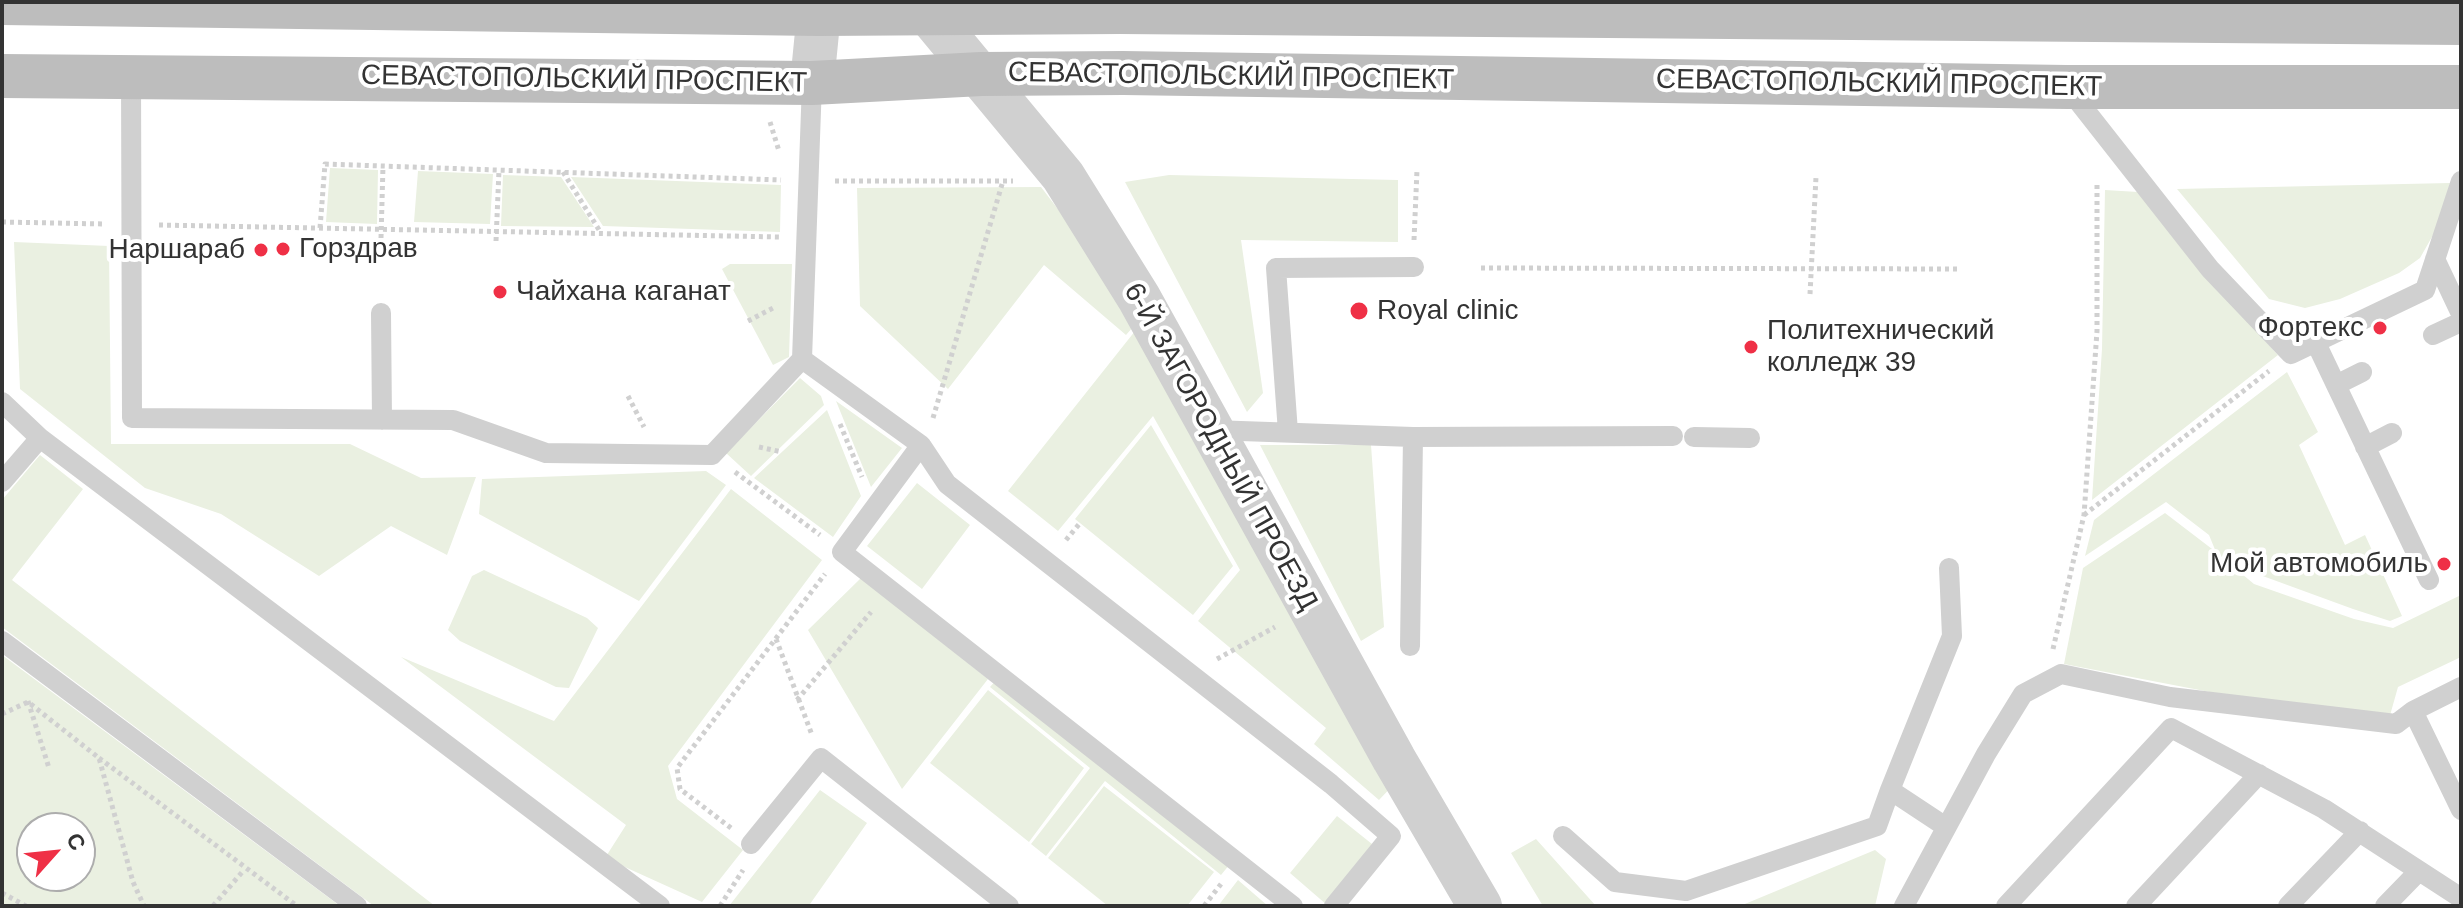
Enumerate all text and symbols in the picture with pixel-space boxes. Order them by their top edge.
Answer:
street label: СЕВАСТОПОЛЬСКИЙ ПРОСПЕКТ [1008,56,1454,98]
street label: СЕВАСТОПОЛЬСКИЙ ПРОСПЕКТ [361,59,807,101]
street label: СЕВАСТОПОЛЬСКИЙ ПРОСПЕКТ [1656,63,2102,105]
place label: Горздрав [299,232,418,266]
place label: Наршараб [108,233,245,267]
marker: Горздрав [274,240,292,258]
marker: Наршараб [252,241,270,259]
place label: Чайхана каганат [516,275,731,309]
street label: 6-Й ЗАГОРОДНЫЙ ПРОЕЗД [1116,278,1324,616]
marker: Чайхана каганат [491,283,509,301]
place label: Royal clinic [1377,294,1519,328]
marker: Royal clinic [1348,300,1370,322]
place label: Фортекс [2258,311,2364,345]
place label: Политехнический колледж 39 [1767,314,1994,380]
marker: Фортекс [2371,319,2389,337]
marker: Политехнический колледж 39 [1742,338,1760,356]
place label: Мой автомобиль [2210,547,2428,581]
marker: Мой автомобиль [2435,555,2453,573]
north arrow [16,812,96,892]
text: С [61,829,91,855]

